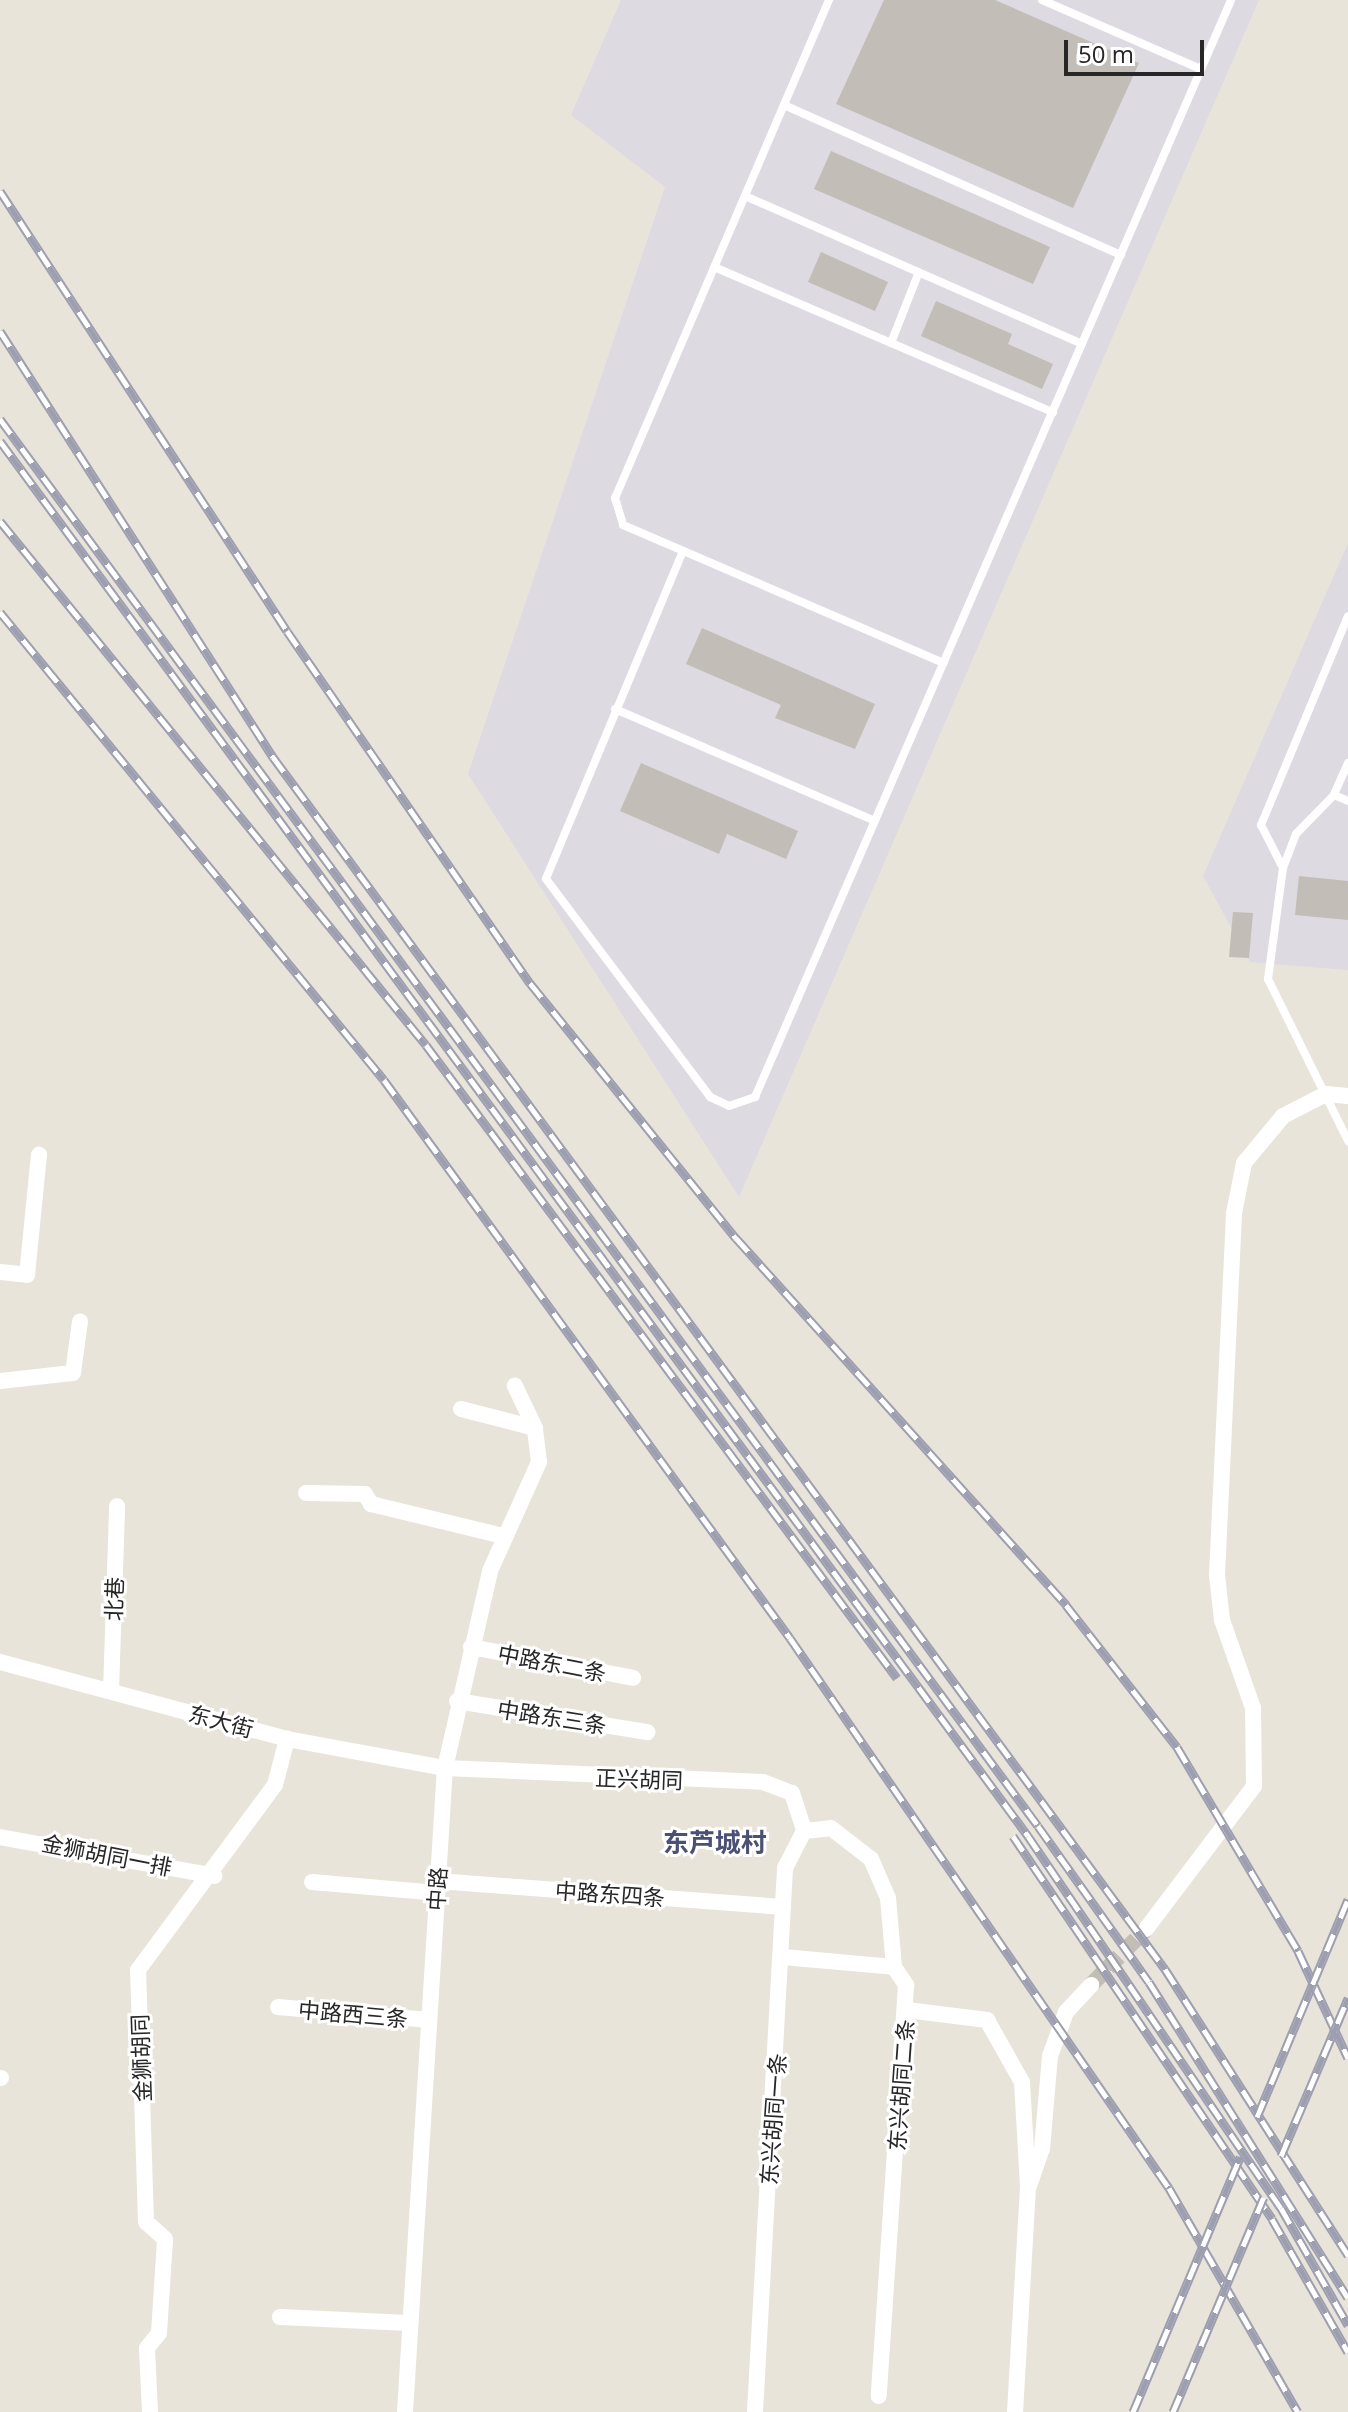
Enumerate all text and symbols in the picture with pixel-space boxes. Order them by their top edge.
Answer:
scale bar [1068,24,1208,74]
text: 50 m [1078,37,1134,70]
street label: 北巷 [100,1577,128,1621]
street label: 中路东二条 [495,1640,609,1686]
street label: 中路东三条 [496,1695,608,1739]
street label: 东大街 [186,1700,256,1742]
street label: 正兴胡同 [595,1764,683,1794]
district label: 东芦城村 [663,1827,767,1859]
street label: 金狮胡同一排 [40,1829,174,1881]
street label: 中路 [422,1866,452,1912]
street label: 中路东四条 [554,1877,666,1911]
street label: 中路西三条 [297,1996,409,2032]
street label: 金狮胡同 [126,2014,156,2102]
street label: 东兴胡同二条 [883,2018,919,2152]
street label: 东兴胡同一条 [755,2052,791,2186]

